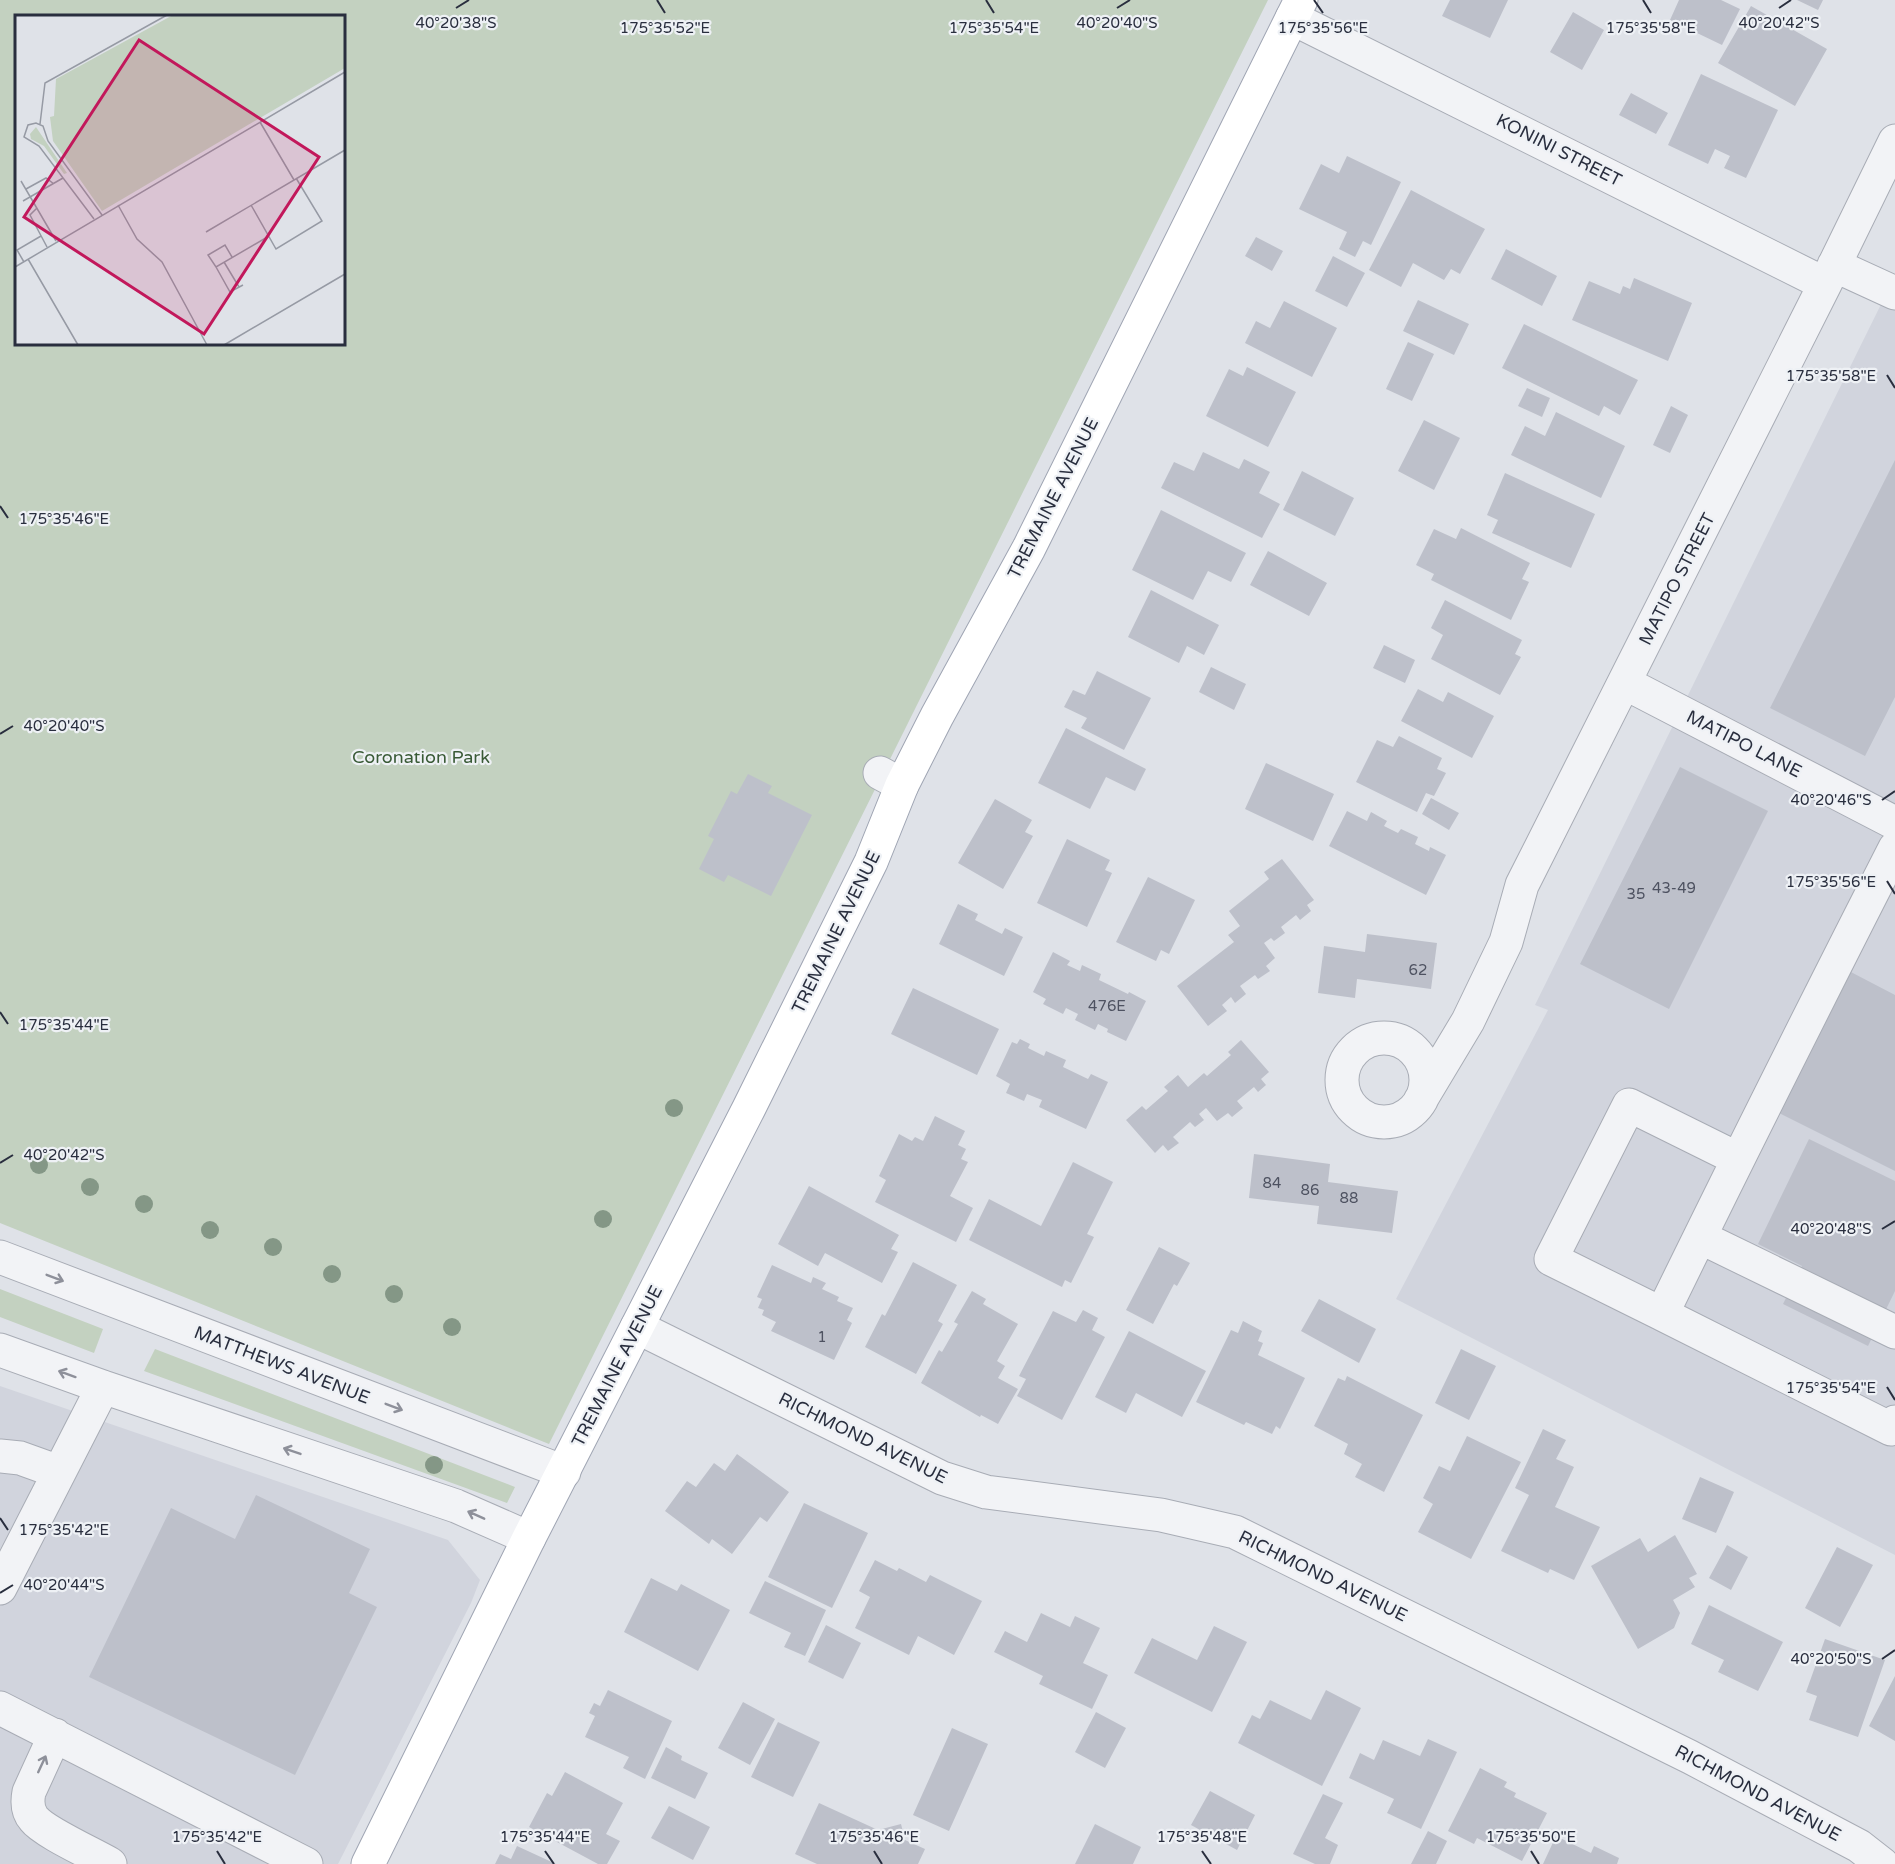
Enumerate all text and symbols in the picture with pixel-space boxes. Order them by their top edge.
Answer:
text: 40°20'38"S [416,14,496,32]
text: 40°20'40"S [1077,14,1157,32]
text: 40°20'42"S [1739,14,1819,32]
inset map [15,15,345,345]
text: 175°35'52"E [620,19,710,37]
text: 175°35'54"E [949,19,1039,37]
text: 175°35'56"E [1278,19,1368,37]
text: 175°35'58"E [1606,19,1696,37]
street label: KONINI STREET [1492,109,1626,191]
text: 175°35'58"E [1786,367,1876,385]
street label: TREMAINE AVENUE [1003,414,1103,582]
street label: MATIPO STREET [1634,509,1720,649]
text: 175°35'46"E [19,510,109,528]
street label: MATIPO LANE [1683,705,1805,783]
text: 40°20'40"S [24,717,104,735]
park label: Coronation Park [352,746,490,768]
text: 40°20'46"S [1791,791,1871,809]
street label: TREMAINE AVENUE [787,847,885,1017]
text: 175°35'56"E [1786,873,1876,891]
house number: 43-49 [1652,879,1696,897]
house number: 35 [1627,885,1645,903]
house number: 62 [1409,961,1427,979]
house number: 476E [1088,997,1126,1015]
text: 175°35'44"E [19,1016,109,1034]
text: 40°20'42"S [24,1146,104,1164]
house number: 84 [1263,1174,1281,1192]
house number: 86 [1301,1181,1319,1199]
house number: 88 [1340,1189,1358,1207]
text: 40°20'48"S [1791,1220,1871,1238]
one-way arrow [45,1273,63,1284]
street label: TREMAINE AVENUE [567,1282,667,1450]
street label: MATTHEWS AVENUE [191,1321,373,1409]
house number: 1 [817,1328,827,1346]
one-way arrow [58,1368,77,1379]
text: 175°35'54"E [1786,1379,1876,1397]
street label: RICHMOND AVENUE [775,1388,951,1488]
one-way arrow [384,1403,403,1414]
one-way arrow [283,1445,302,1456]
one-way arrow [467,1509,485,1520]
text: 175°35'42"E [19,1521,109,1539]
street label: RICHMOND AVENUE [1235,1526,1411,1626]
text: 40°20'44"S [24,1576,104,1594]
text: 40°20'50"S [1791,1650,1871,1668]
street label: RICHMOND AVENUE [1671,1740,1845,1846]
one-way arrow [37,1755,48,1773]
text: 175°35'42"E [172,1828,262,1846]
text: 175°35'44"E [500,1828,590,1846]
text: 175°35'46"E [829,1828,919,1846]
text: 175°35'48"E [1157,1828,1247,1846]
text: 175°35'50"E [1486,1828,1576,1846]

